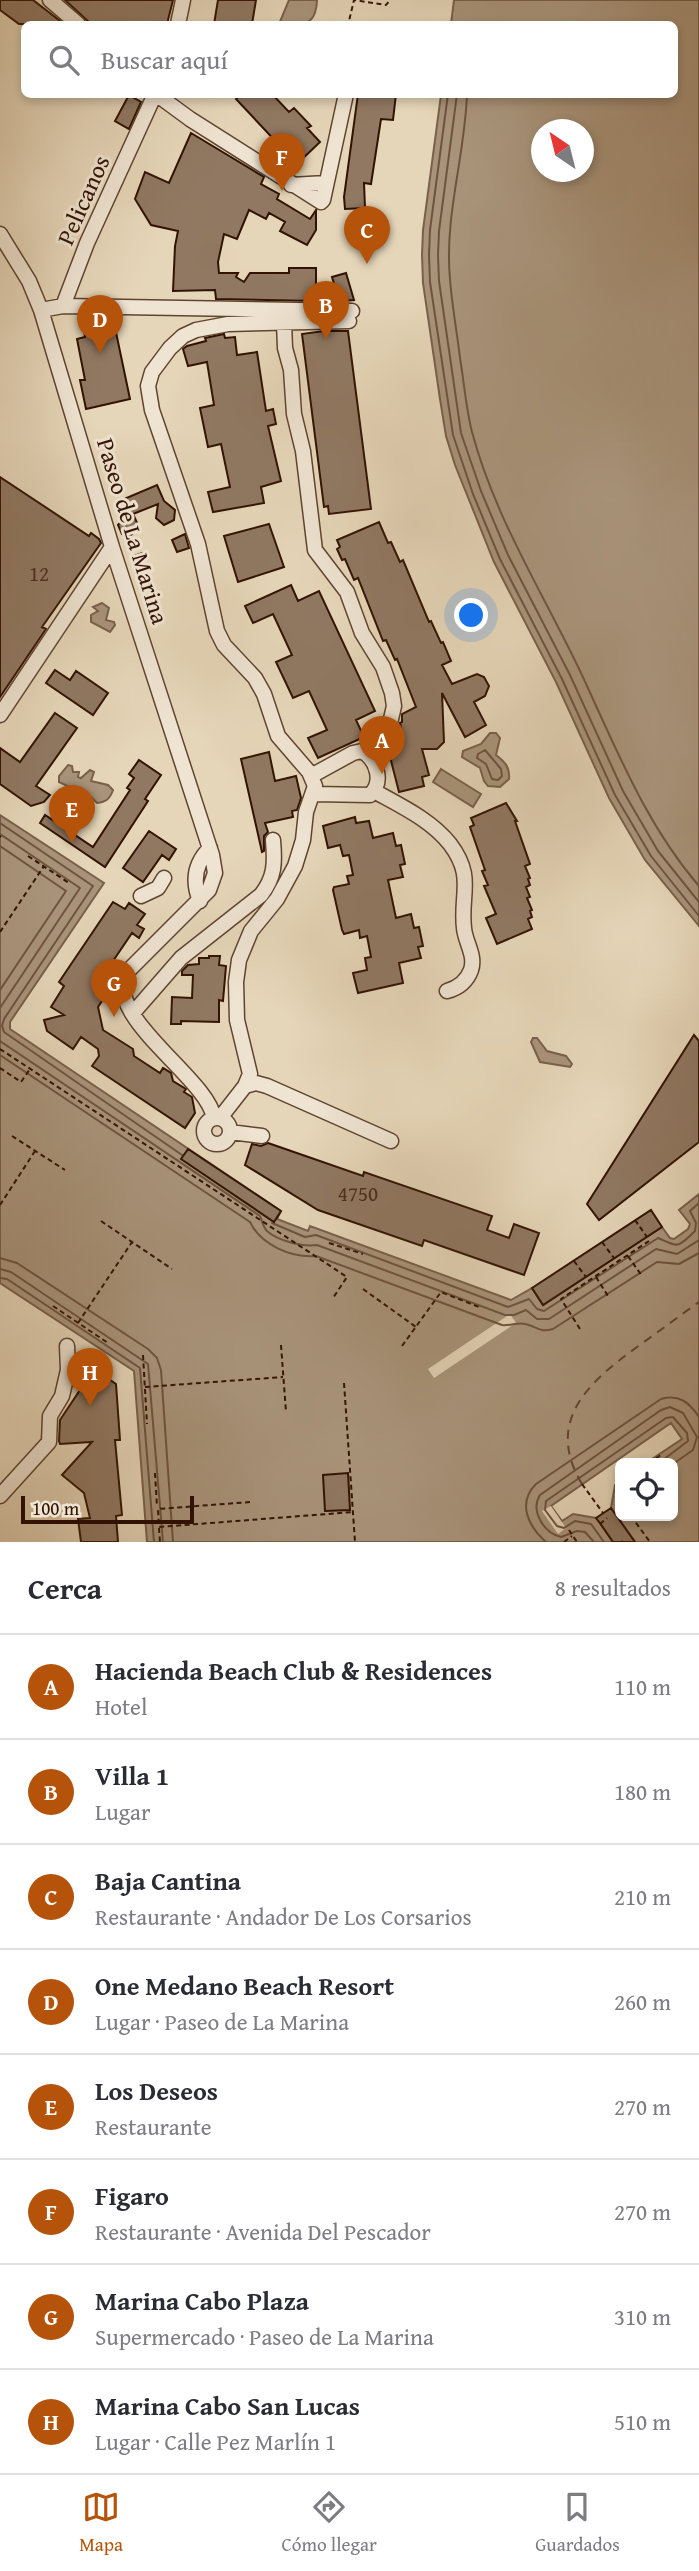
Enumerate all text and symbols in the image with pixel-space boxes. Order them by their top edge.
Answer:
search box [21,21,678,98]
text: Buscar aquí [101,40,228,79]
icon: search [45,41,83,79]
north arrow [531,119,594,182]
pin: F [259,133,305,191]
street label: Pelicanos [48,150,118,250]
pin: C [344,206,390,264]
pin: B [303,281,349,339]
pin: D [77,295,123,353]
street label: Paseo de La Marina [88,434,178,629]
house number: 12 [29,558,49,589]
your location [454,598,488,632]
pin: A [359,716,405,774]
pin: E [49,785,95,843]
pin: G [91,959,137,1017]
house number: 4750 [338,1178,378,1209]
pin: H [67,1348,113,1406]
map controls [615,1458,678,1521]
button: locate [615,1458,678,1521]
scale bar [21,1493,194,1525]
text: 100 m [32,1494,79,1522]
text: Cerca [28,1566,102,1610]
text: 8 resultados [555,1571,671,1604]
text: Hacienda Beach Club & Residences [95,1651,492,1690]
text: A [44,1670,58,1703]
text: 110 m [614,1670,671,1703]
text: Hotel [95,1690,147,1723]
text: Villa 1 [95,1756,169,1795]
text: B [44,1775,58,1808]
text: 180 m [614,1775,671,1808]
text: Lugar [95,1795,150,1828]
text: Baja Cantina [95,1861,241,1900]
text: C [44,1880,58,1913]
text: 210 m [614,1880,671,1913]
text: Restaurante · Andador De Los Corsarios [95,1900,472,1933]
text: One Medano Beach Resort [95,1966,394,2005]
text: D [44,1985,58,2018]
text: 260 m [614,1985,671,2018]
text: Lugar · Paseo de La Marina [95,2005,349,2038]
text: Los Deseos [95,2071,218,2110]
text: E [45,2090,57,2123]
text: 270 m [614,2090,671,2123]
text: Restaurante [95,2110,212,2143]
text: Figaro [95,2176,169,2215]
text: F [45,2195,57,2228]
text: 270 m [614,2195,671,2228]
text: Restaurante · Avenida Del Pescador [95,2215,431,2248]
text: Marina Cabo Plaza [95,2281,309,2320]
text: G [44,2300,58,2333]
text: 310 m [614,2300,671,2333]
text: Supermercado · Paseo de La Marina [95,2320,434,2353]
text: Marina Cabo San Lucas [95,2386,360,2425]
text: H [43,2405,59,2438]
text: 510 m [614,2405,671,2438]
text: Lugar · Calle Pez Marlín 1 [95,2425,336,2458]
tab: Mapa [79,2488,123,2558]
tab: Cómo llegar [281,2488,377,2558]
tab: Guardados [535,2488,620,2558]

